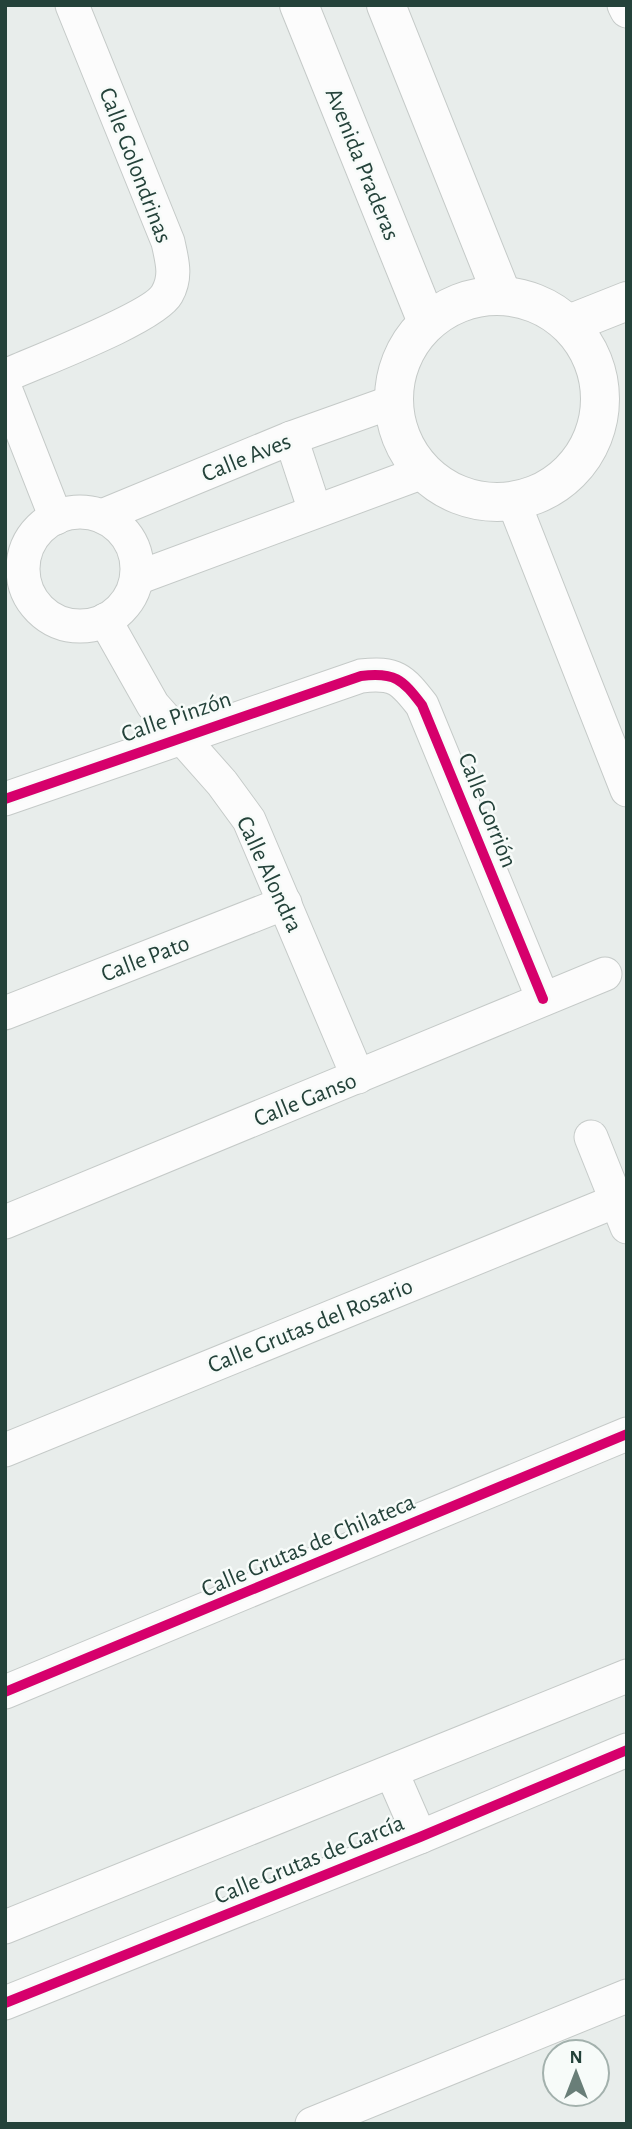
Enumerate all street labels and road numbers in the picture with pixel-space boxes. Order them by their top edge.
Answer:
street label: Calle Golondrinas [94,84,176,246]
street label: Avenida Praderas [321,85,403,244]
street label: Calle Aves [198,429,294,487]
street label: Calle Pinzón [118,687,234,747]
street label: Calle Gorrión [453,750,521,871]
street label: Calle Alondra [232,813,306,936]
street label: Calle Pato [98,931,193,987]
street label: Calle Ganso [251,1068,360,1131]
street label: Calle Grutas del Rosario [205,1274,416,1378]
street label: Calle Grutas de Chilateca [198,1490,419,1602]
street label: Calle Grutas de García [211,1811,408,1909]

